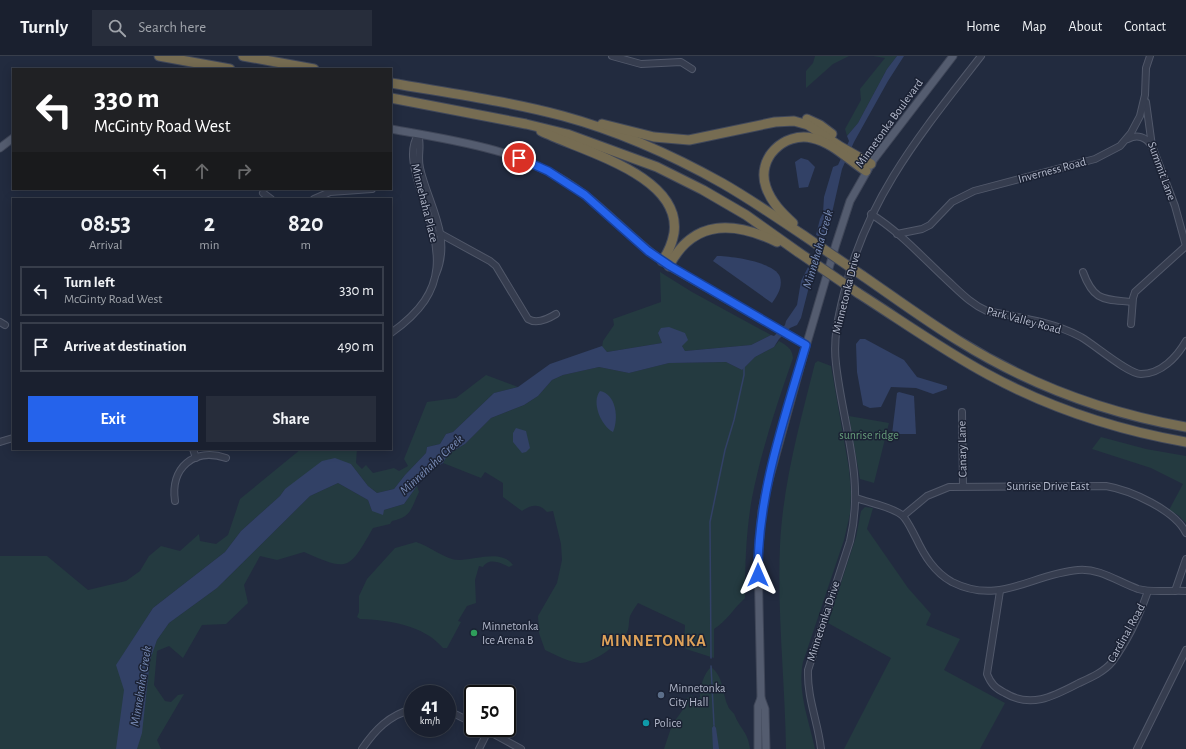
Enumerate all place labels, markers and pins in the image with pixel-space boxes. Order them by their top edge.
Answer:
pin [502,141,536,175]
place label: Minnetonka Ice Arena B [482,620,539,646]
marker: Minnetonka Ice Arena B [469,628,479,638]
place label: Minnetonka City Hall [669,682,726,709]
marker: Minnetonka City Hall [656,690,666,700]
place label: Police [654,717,682,729]
marker: Police [641,718,651,728]

